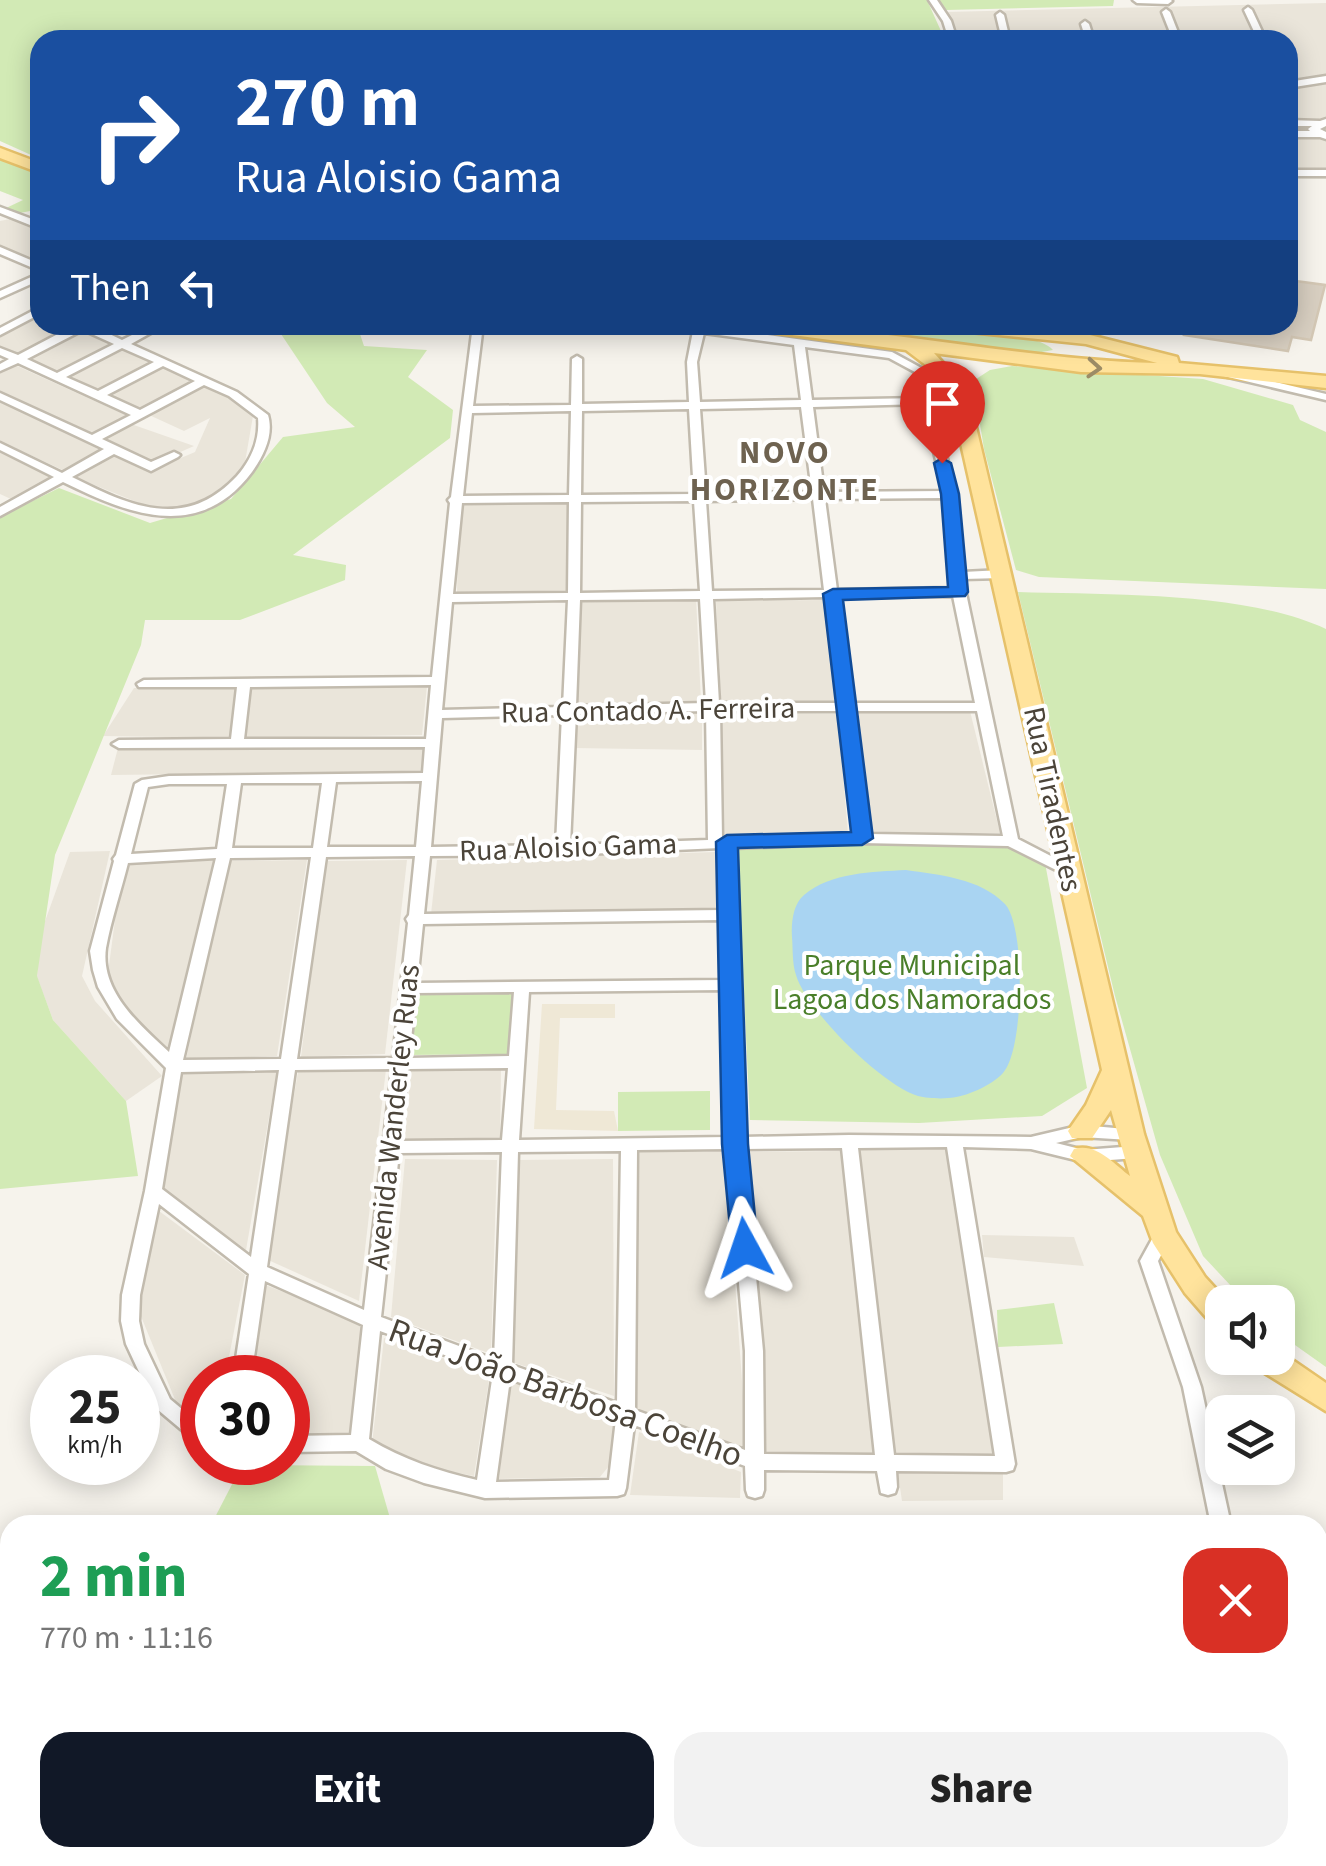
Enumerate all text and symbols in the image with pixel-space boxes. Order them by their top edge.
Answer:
text: 270 m [235,53,420,153]
icon: right [70,70,200,200]
text: Rua Aloisio Gama [235,146,562,210]
icon: left [171,260,226,315]
text: Then [70,261,151,315]
one-way arrow [1087,356,1103,378]
pin [900,361,985,464]
icon: arrive [915,376,970,431]
district label: NOVO HORIZONTE [690,430,880,513]
street label: Rua Contado A. Ferreira [500,686,796,735]
street label: Rua Tiradentes [1012,703,1093,895]
street label: Rua Aloisio Gama [458,822,678,873]
park label: Parque Municipal Lagoa dos Namorados [773,944,1051,1021]
street label: Avenida Wanderley Ruas [356,962,431,1272]
position arrow [693,1196,797,1300]
map controls [1205,1285,1295,1485]
button: sound [1205,1285,1295,1375]
street label: Rua João Barbosa Coelho [382,1306,750,1480]
speed limit sign: 30 [180,1355,310,1485]
text: 25 [69,1372,121,1443]
button: layers [1205,1395,1295,1485]
text: km/h [67,1427,123,1463]
text: 2 min [40,1535,187,1620]
button: close [1183,1548,1288,1653]
text: 770 m · 11:16 [40,1615,213,1661]
button: Exit [40,1732,654,1847]
button: Share [674,1732,1288,1847]

